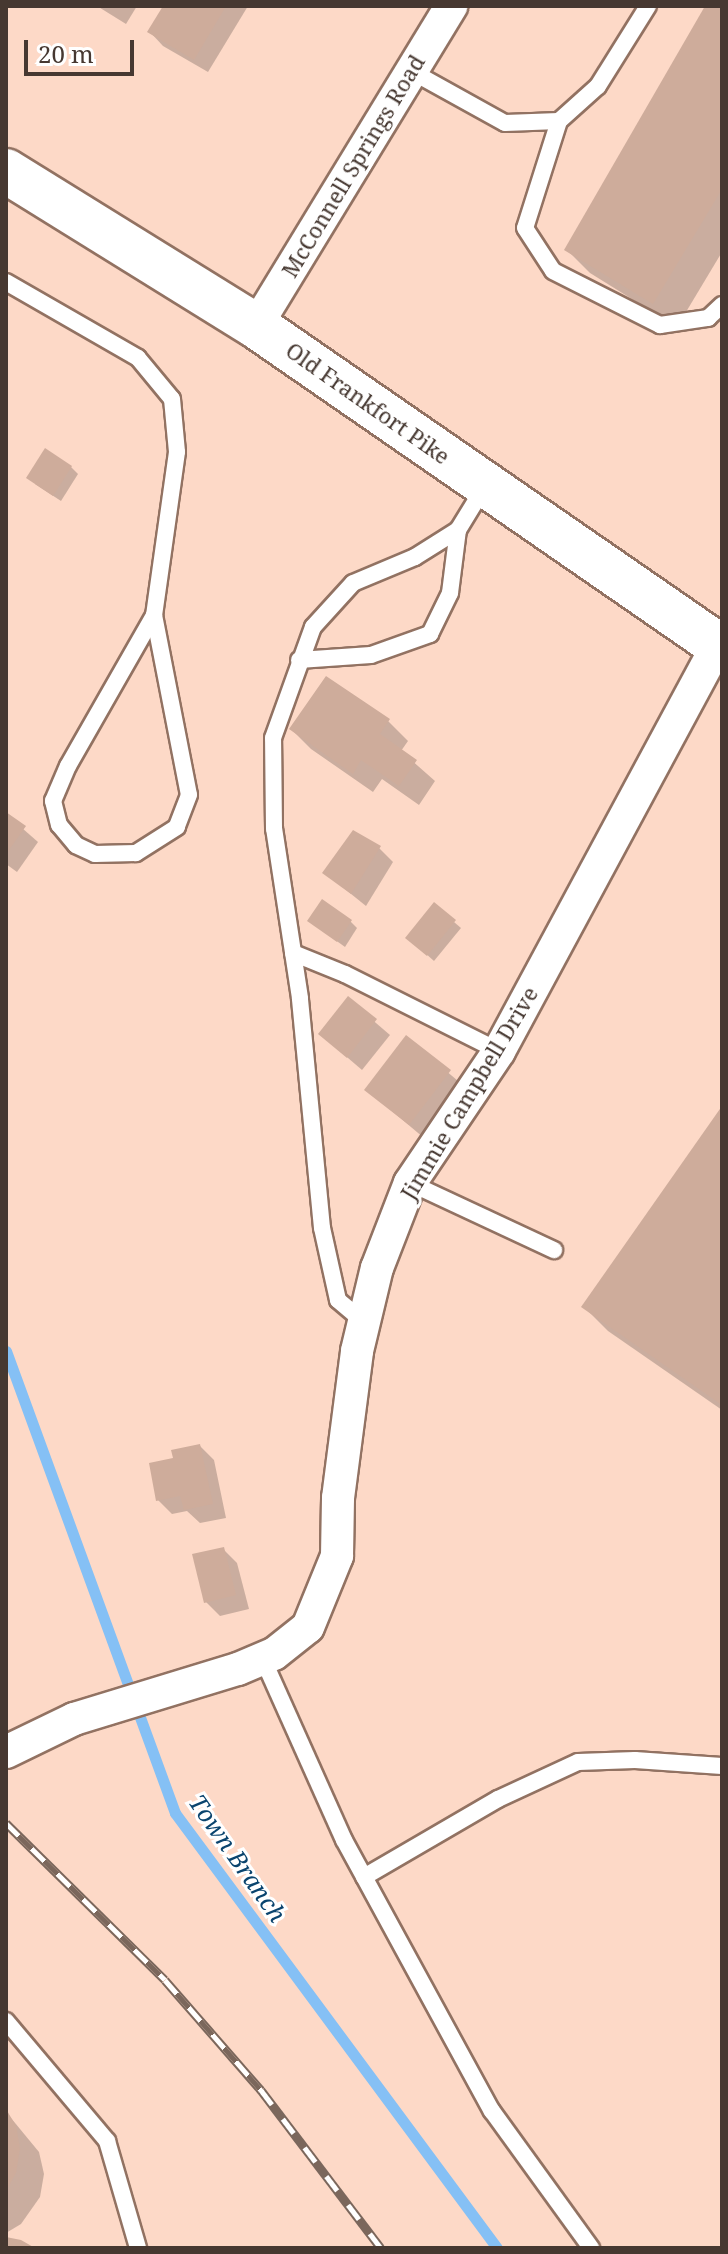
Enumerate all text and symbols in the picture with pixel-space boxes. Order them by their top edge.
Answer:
scale bar [28,24,138,74]
text: 20 m [38,37,94,70]
street label: McConnell Springs Road [276,50,430,282]
street label: Old Frankfort Pike [281,337,455,469]
street label: Jimmie Campbell Drive [395,982,543,1204]
water label: Town Branch [184,1789,292,1927]

